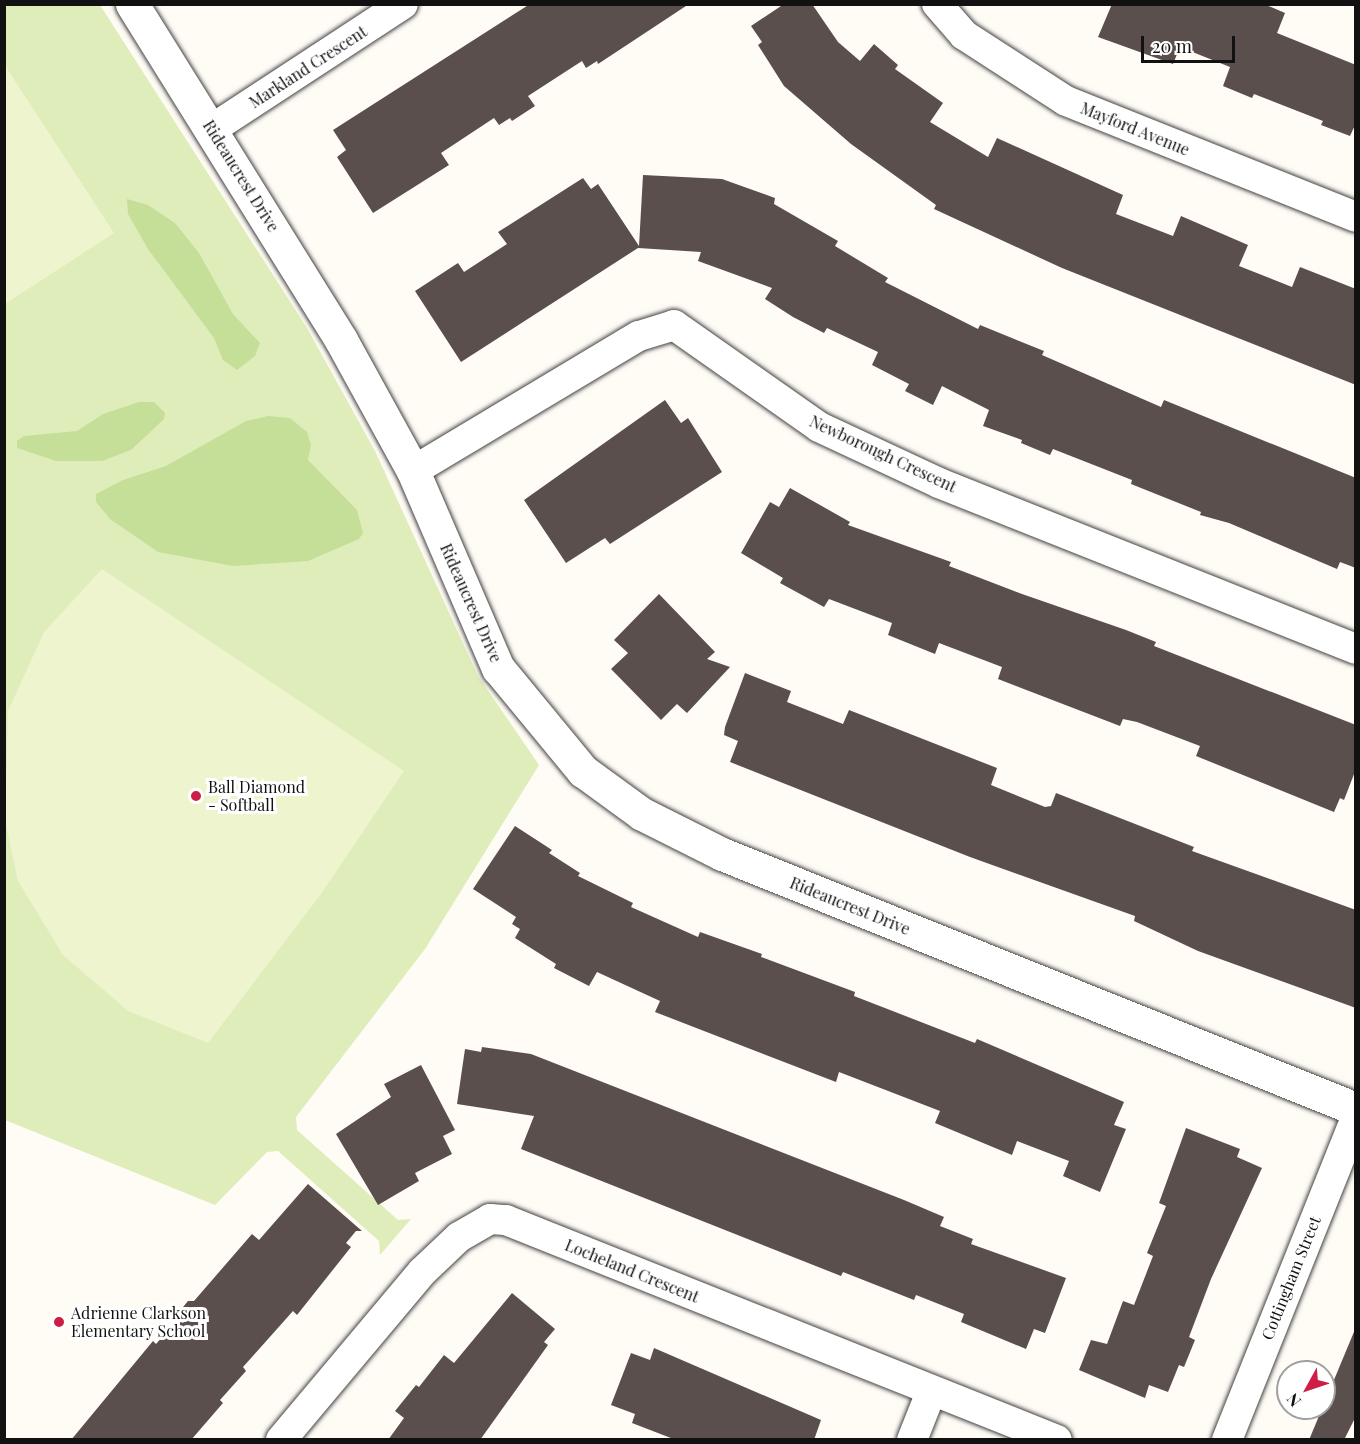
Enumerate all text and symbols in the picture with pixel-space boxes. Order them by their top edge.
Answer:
street label: Markland Crescent [246,22,370,112]
scale bar [1144,24,1238,62]
text: 20 m [1152,34,1192,58]
street label: Mayford Avenue [1077,98,1193,160]
street label: Rideaucrest Drive [199,116,283,236]
street label: Newborough Crescent [806,411,960,497]
street label: Rideaucrest Drive [436,540,506,666]
place label: Ball Diamond - Softball [208,777,305,815]
marker: Ball Diamond - Softball [189,789,203,803]
street label: Rideaucrest Drive [787,873,913,939]
street label: Cottingham Street [1257,1213,1325,1343]
street label: Locheland Crescent [562,1235,702,1307]
place label: Adrienne Clarkson Elementary School [71,1303,206,1341]
marker: Adrienne Clarkson Elementary School [52,1315,66,1329]
north arrow [1276,1360,1336,1420]
text: N [1282,1389,1305,1412]

